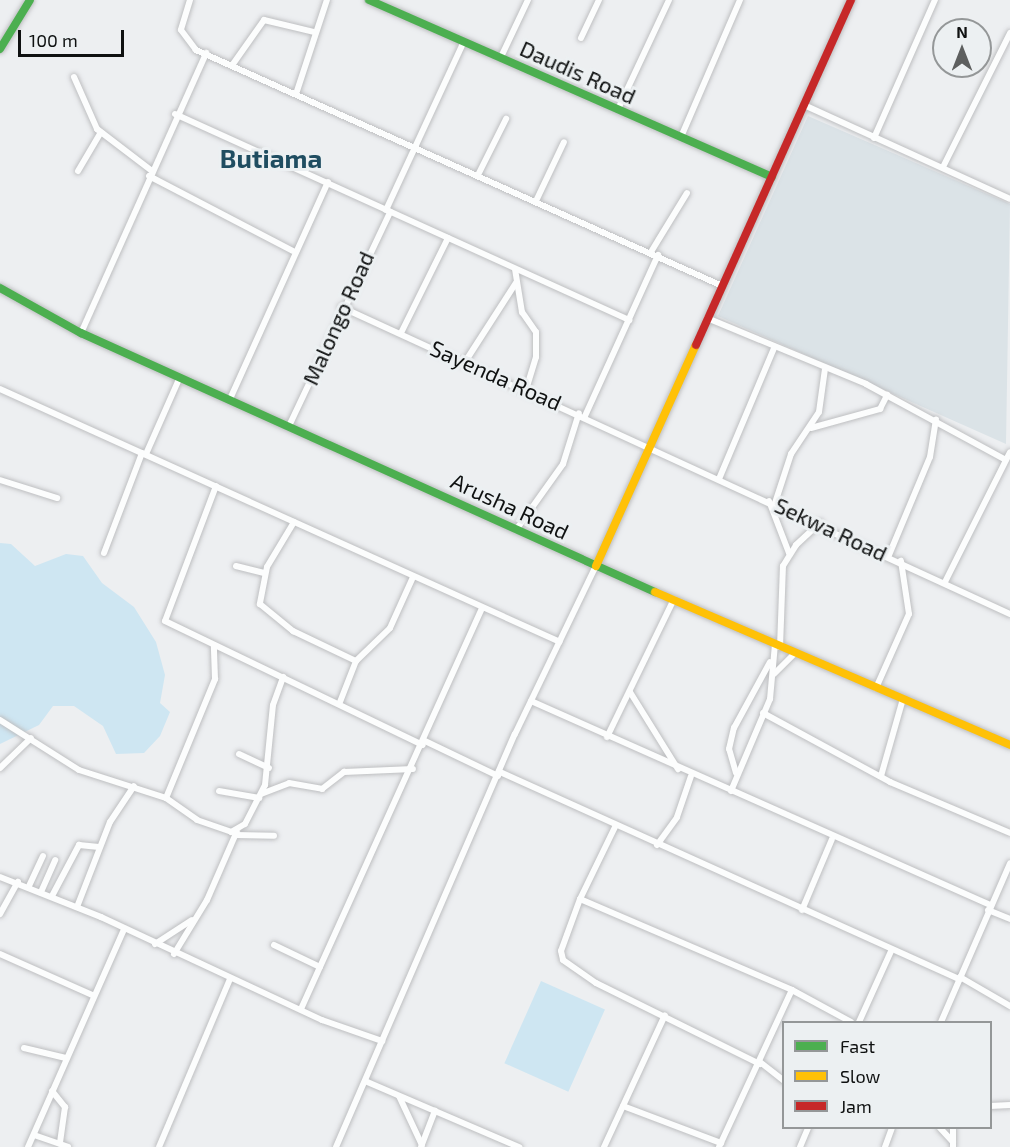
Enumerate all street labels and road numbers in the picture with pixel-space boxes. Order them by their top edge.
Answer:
street label: Daudis Road [516,35,640,109]
street label: Malongo Road [297,247,379,389]
street label: Sayenda Road [426,334,566,416]
street label: Arusha Road [447,467,573,545]
street label: Sekwa Road [771,491,891,567]

